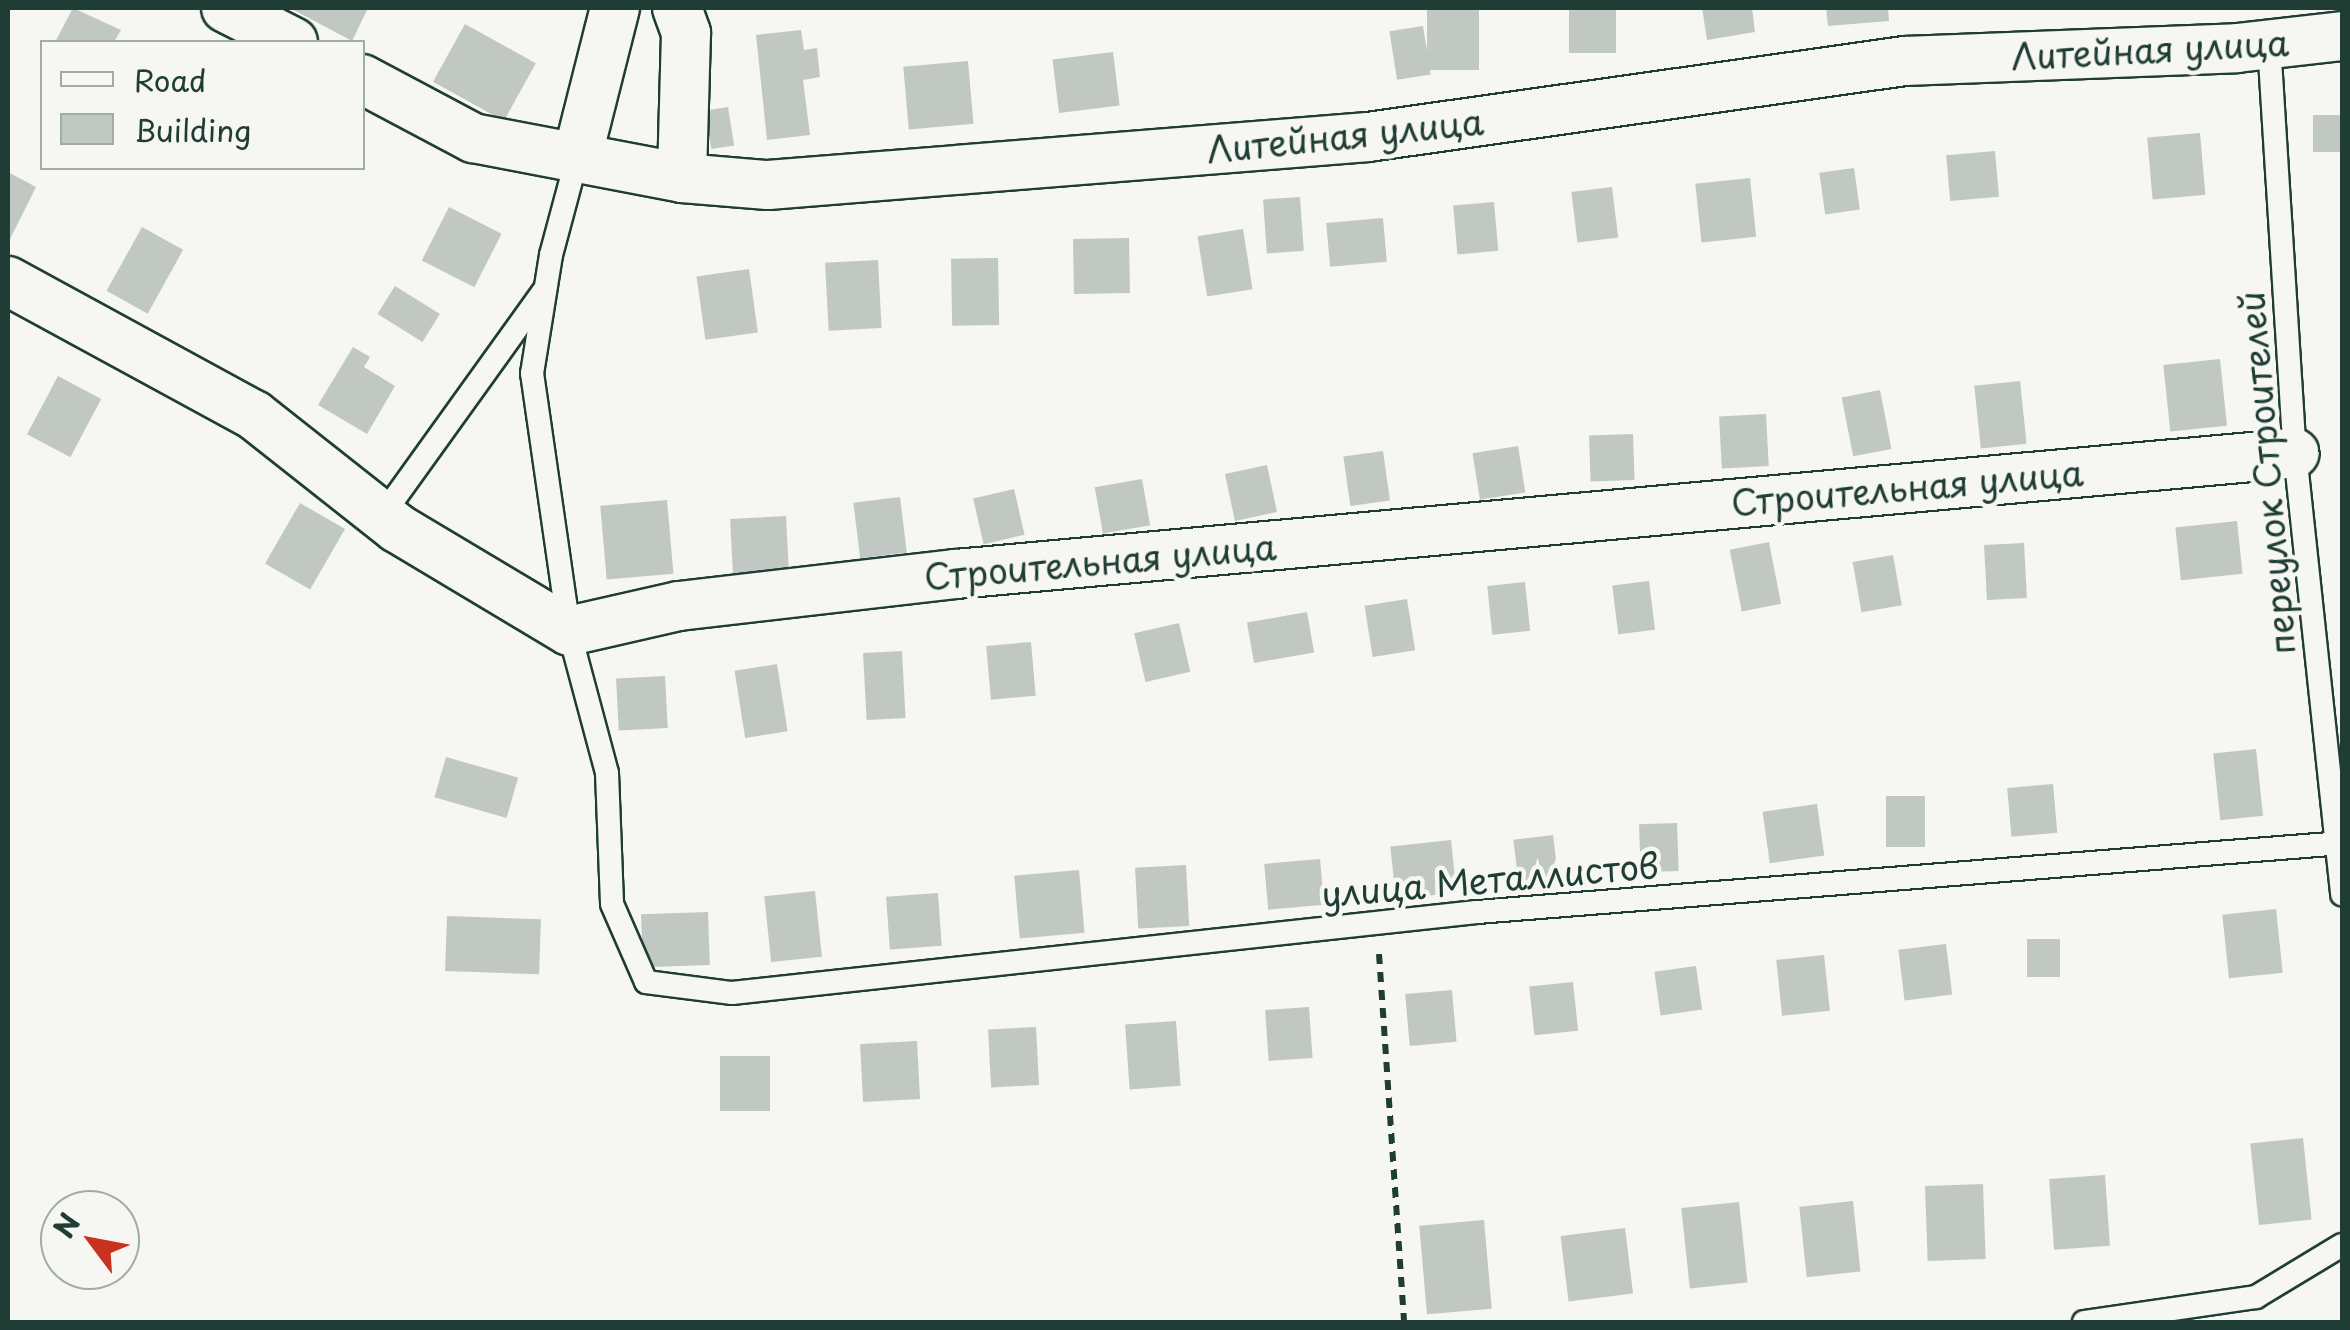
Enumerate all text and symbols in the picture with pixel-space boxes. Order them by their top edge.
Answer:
street label: Литейная улица [2009,21,2291,77]
legend [40,40,365,170]
text: Road [134,57,207,102]
street label: Литейная улица [1204,99,1486,171]
text: Building [134,107,251,152]
street label: переулок Строителей [2229,289,2303,657]
street label: Строительная улица [1728,451,2086,523]
street label: Строительная улица [921,525,1279,597]
street label: улица Металлистов [1319,843,1661,915]
north arrow [40,1190,140,1290]
text: N [42,1204,90,1246]

